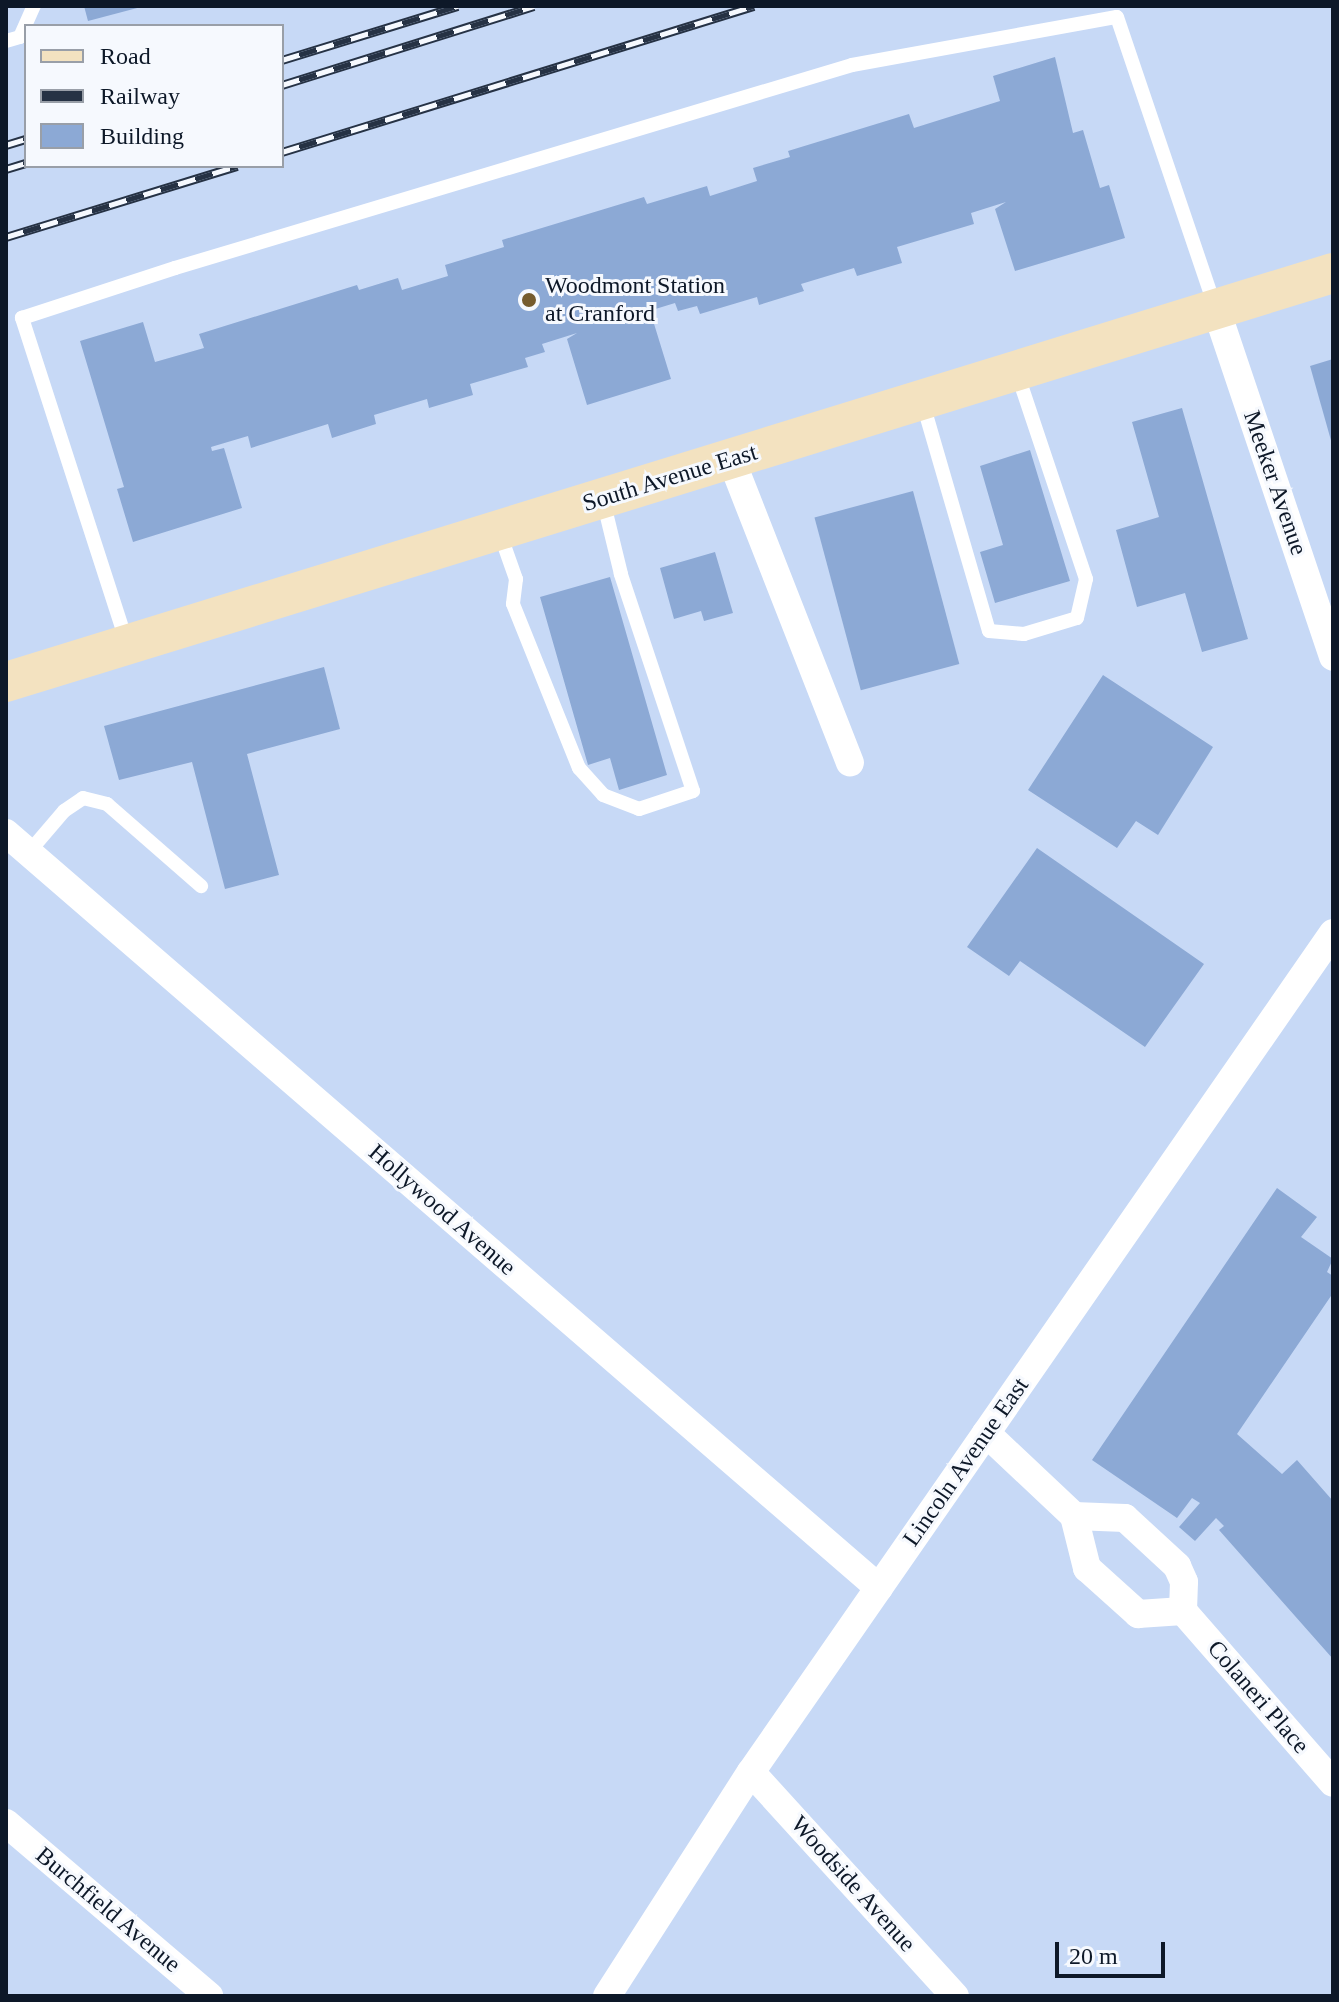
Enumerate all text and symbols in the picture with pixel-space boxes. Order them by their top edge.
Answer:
legend [24,24,284,168]
text: Road [100,43,151,69]
text: Railway [100,83,180,109]
text: Building [100,123,184,149]
place label: Woodmont Station at Cranford [545,272,725,328]
marker: Woodmont Station at Cranford [520,291,538,309]
street label: Meeker Avenue [1237,406,1313,560]
street label: South Avenue East [579,438,761,518]
street label: Hollywood Avenue [362,1138,522,1282]
street label: Lincoln Avenue East [897,1371,1035,1553]
street label: Colaneri Place [1201,1634,1315,1760]
street label: Woodside Avenue [784,1810,922,1958]
street label: Burchfield Avenue [29,1841,187,1979]
scale bar [1059,1926,1169,1976]
text: 20 m [1069,1943,1118,1969]

